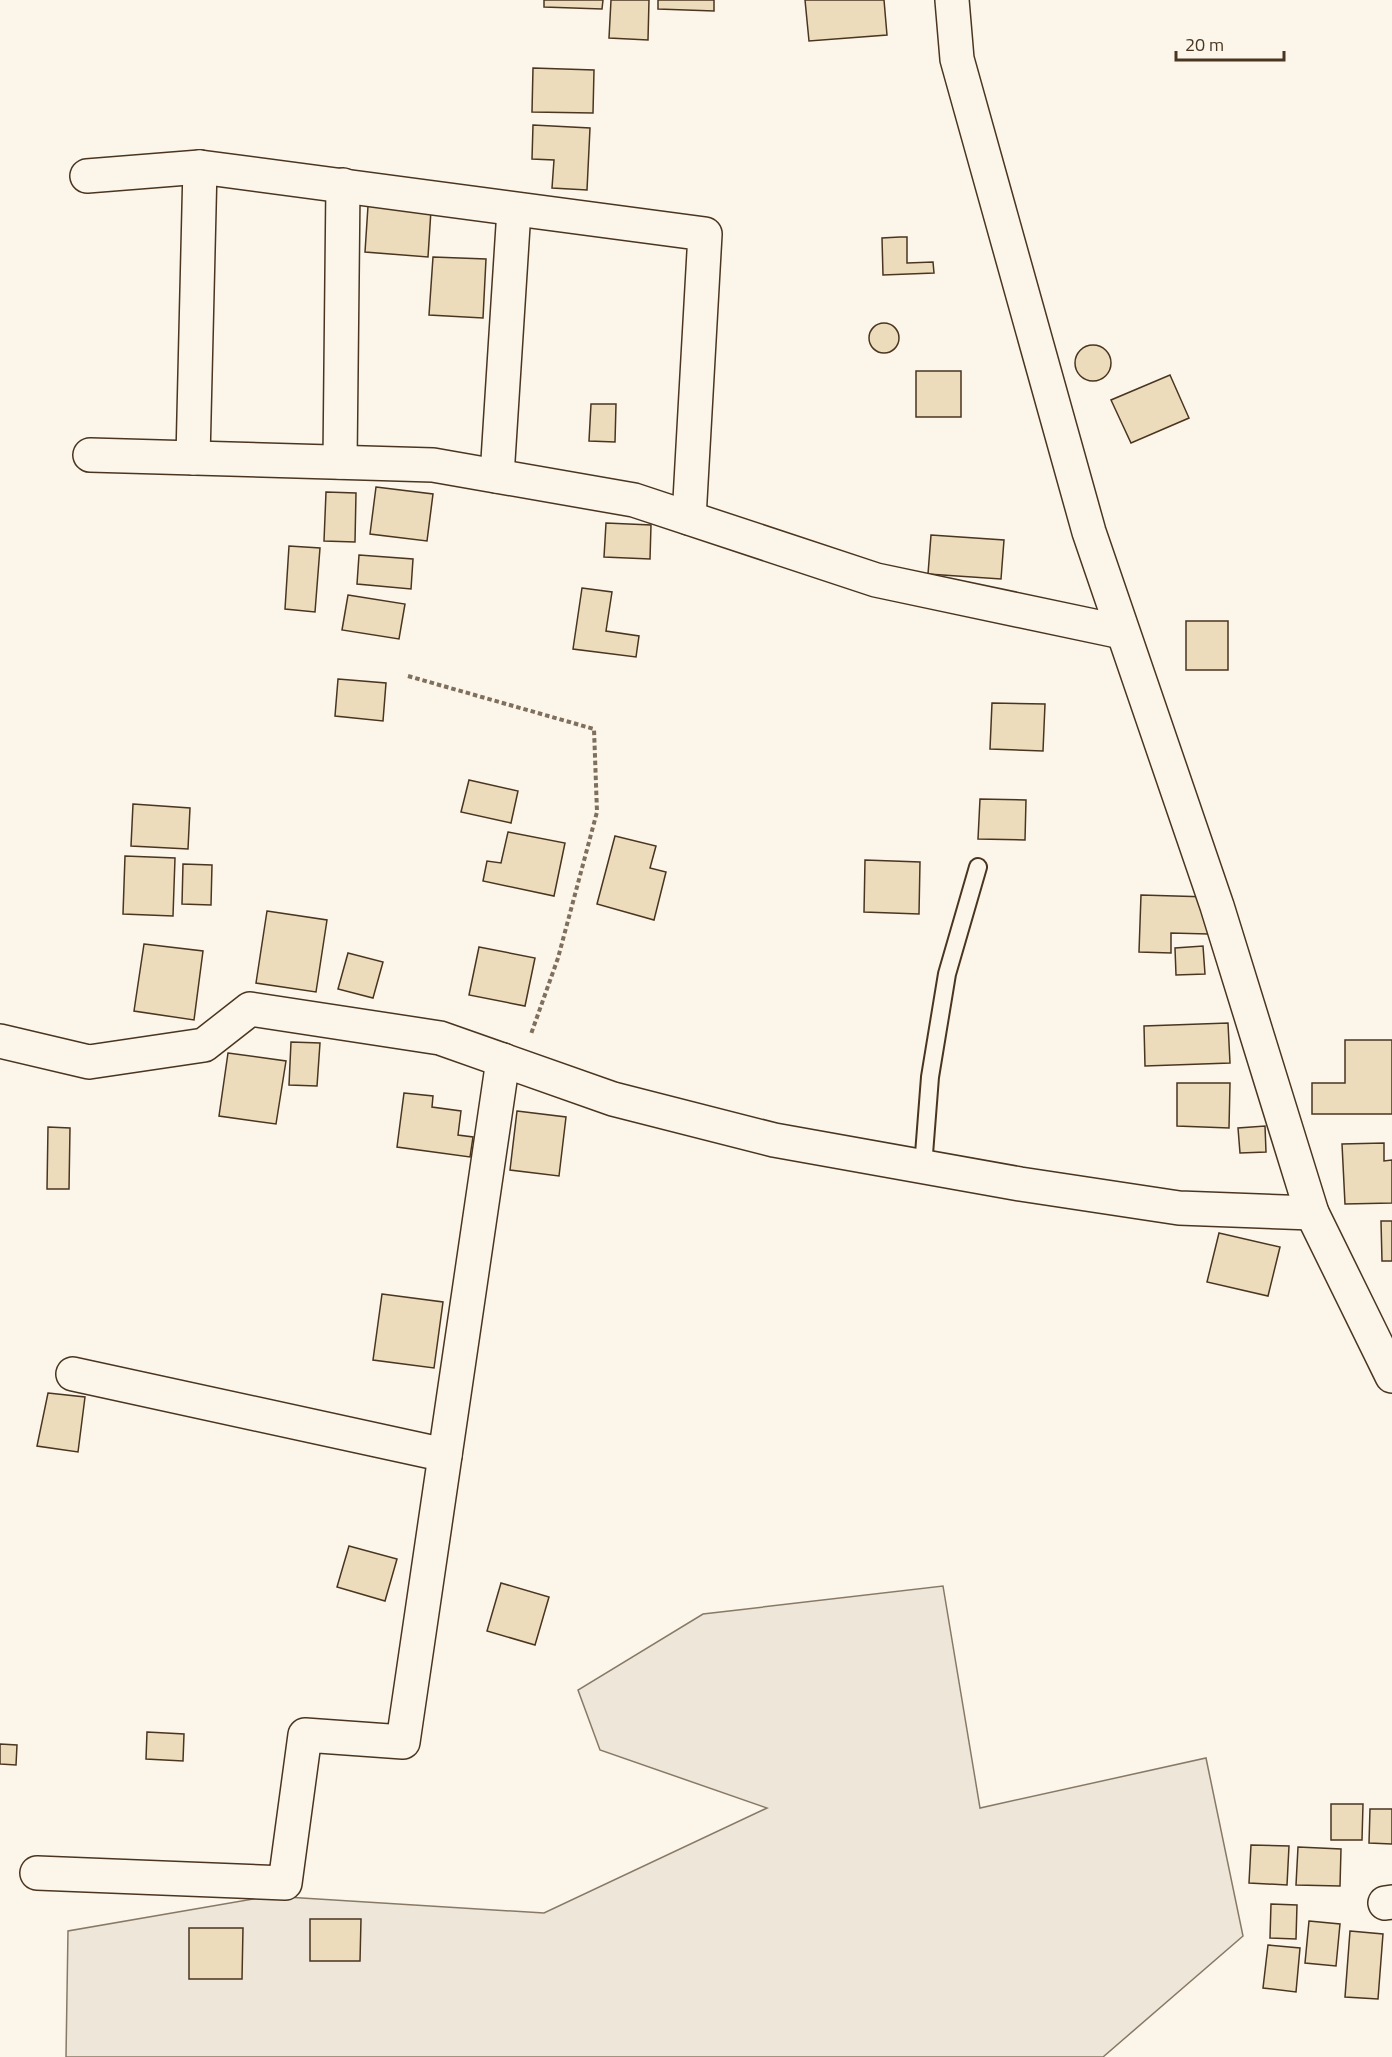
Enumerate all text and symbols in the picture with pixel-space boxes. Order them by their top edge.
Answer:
scale bar [1176,24,1284,62]
text: 20 m [1185,31,1224,58]

